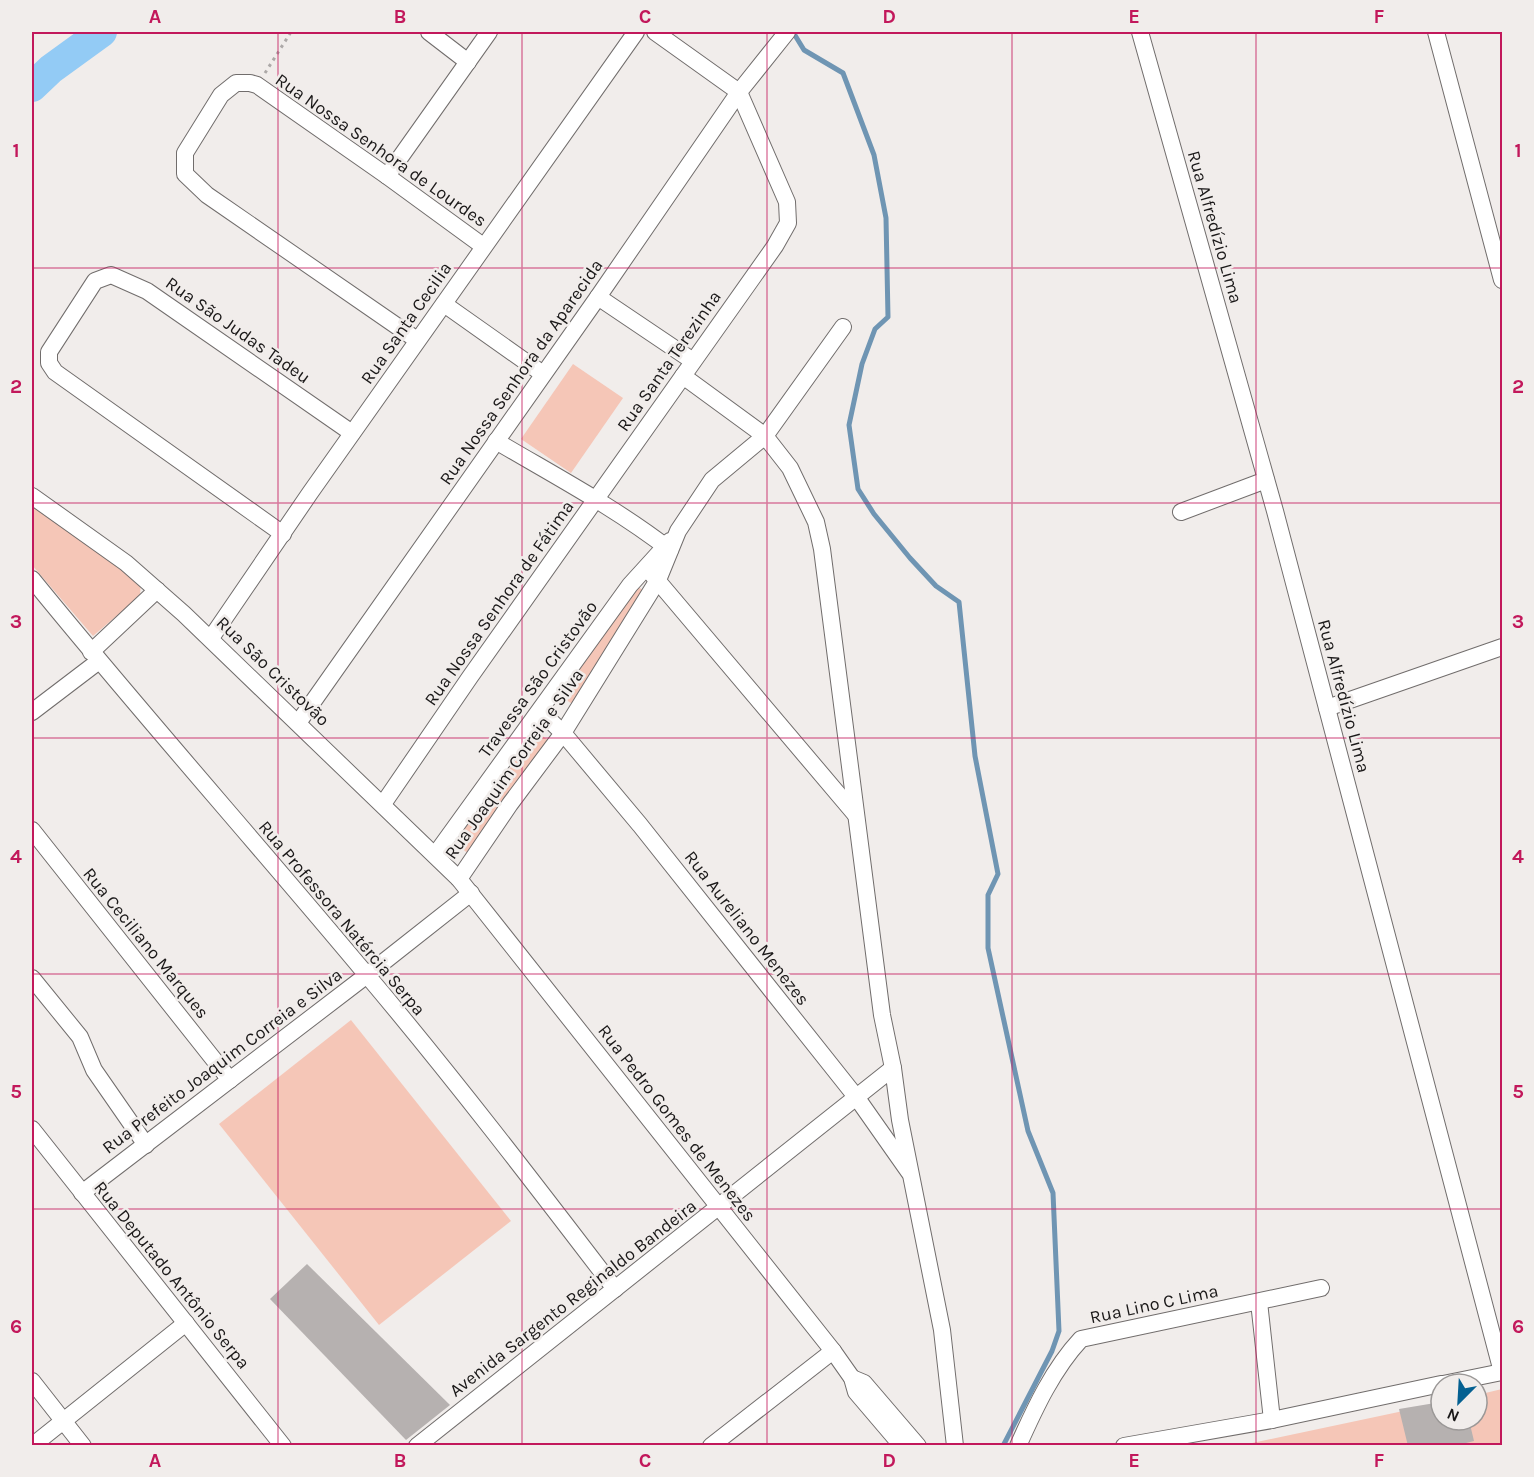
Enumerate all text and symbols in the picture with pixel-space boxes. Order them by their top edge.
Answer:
text: A [149,5,162,28]
text: B [394,5,406,28]
text: C [639,5,651,28]
text: D [882,5,896,28]
text: E [1128,5,1140,28]
text: F [1374,5,1385,28]
street label: Rua Nossa Senhora de Lourdes [271,68,491,232]
text: 1 [12,139,20,162]
text: 1 [1514,139,1522,162]
street label: Rua Alfredízio Lima [1183,148,1247,306]
street label: Rua Nossa Senhora da Aparecida [434,255,608,489]
street label: Rua Santa Cecilia [356,258,456,388]
street label: Rua São Judas Tadeu [161,272,315,388]
street label: Rua Santa Terezinha [612,286,726,436]
text: 2 [10,375,22,398]
text: 2 [1512,375,1524,398]
street label: Rua Nossa Senhora de Fátima [420,496,578,710]
street label: Travessa São Cristovão [474,596,602,762]
text: 3 [10,610,22,633]
text: 3 [1512,610,1524,633]
street label: Rua São Cristovão [212,611,334,731]
street label: Rua Alfredízio Lima [1313,617,1375,775]
street label: Rua Joaquim Correia e Silva [440,665,588,863]
street label: Rua Professora Natércia Serpa [254,816,430,1020]
text: 4 [10,845,22,868]
text: 4 [1512,845,1524,868]
street label: Rua Aureliano Menezes [680,846,814,1010]
street label: Rua Ceciliano Marques [78,863,214,1023]
street label: Rua Prefeito Joaquim Correia e Silva [98,963,346,1159]
street label: Rua Pedro Gomes de Menezes [593,1020,761,1226]
text: 5 [10,1080,22,1103]
text: 5 [1512,1080,1524,1103]
street label: Rua Deputado Antônio Serpa [89,1177,255,1373]
street label: Avenida Sargento Reginaldo Bandeira [445,1195,701,1401]
street label: Rua Lino C Lima [1088,1280,1220,1328]
text: 6 [10,1315,22,1338]
text: 6 [1512,1315,1524,1338]
north arrow [1429,1372,1489,1432]
text: N [1444,1404,1462,1426]
text: A [149,1449,162,1472]
text: B [394,1449,406,1472]
text: C [639,1449,651,1472]
text: D [882,1449,896,1472]
text: E [1128,1449,1140,1472]
text: F [1374,1449,1385,1472]

